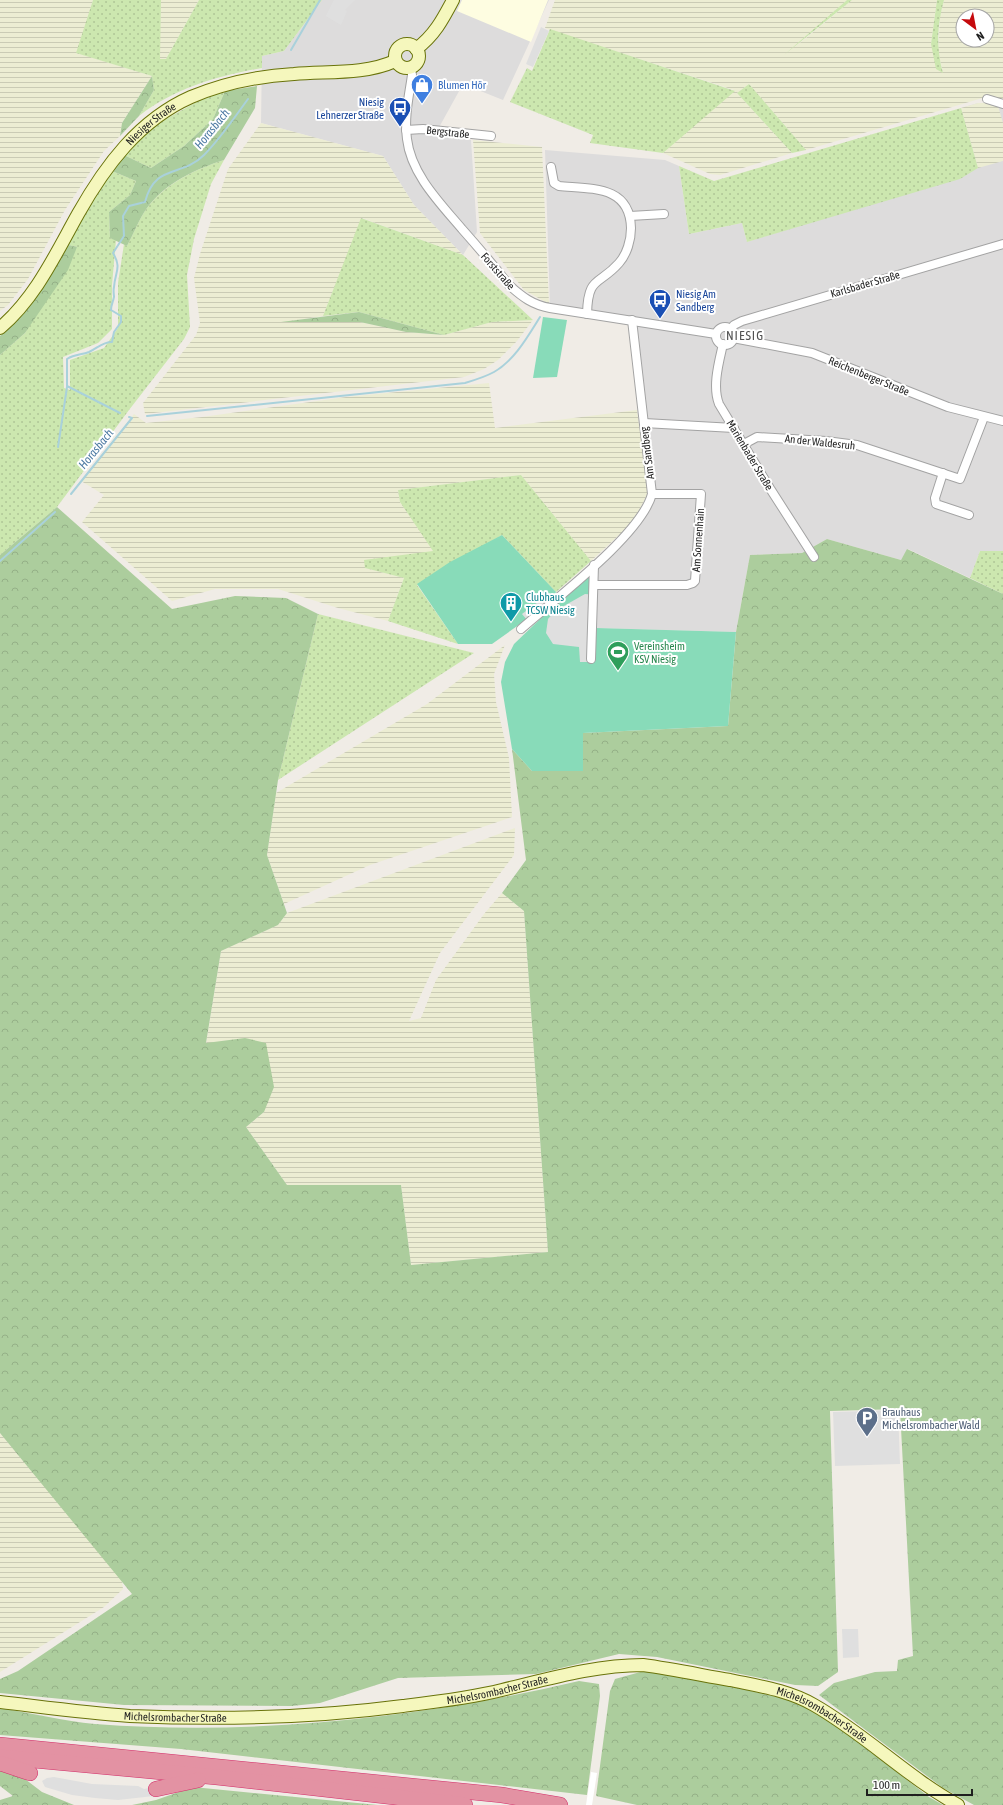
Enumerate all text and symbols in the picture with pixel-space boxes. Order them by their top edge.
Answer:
north arrow [955,8,995,48]
text: N [974,30,986,43]
shop icon: Blumen Hör [409,72,435,105]
place label: Blumen Hör [438,79,487,91]
bus stop icon: Niesig Lehnerzer Straße [387,95,413,128]
place label: Niesig Lehnerzer Straße [316,96,384,121]
street label: Niesiger Straße [123,100,178,147]
water label: Horasbach [192,106,232,152]
street label: Bergstraße [426,124,470,140]
street label: Forststraße [479,250,517,292]
street label: Karlsbader Straße [829,268,901,300]
bus stop icon: Niesig Am Sandberg [647,287,673,320]
place label: Niesig Am Sandberg [676,288,716,313]
district label: NIESIG [726,328,764,343]
street label: Reichenberger Straße [827,354,911,398]
street label: Marienbader Straße [724,418,776,492]
water label: Horasbach [76,426,116,472]
street label: Am Sandberg [638,426,656,480]
street label: An der Waldesruh [784,432,856,452]
street label: Am Sonnenhain [690,508,706,572]
building icon: Clubhaus TCSW Niesig [498,590,524,623]
place label: Clubhaus TCSW Niesig [526,591,575,616]
sports icon: Vereinsheim KSV Niesig [605,639,631,672]
place label: Vereinsheim KSV Niesig [634,640,685,665]
parking icon: Brauhaus Michelsrombacher Wald [854,1405,880,1438]
place label: Brauhaus Michelsrombacher Wald [882,1406,980,1431]
street label: Michelsrombacher Straße [446,1673,549,1706]
street label: Michelsrombacher Straße [775,1684,870,1745]
street label: Michelsrombacher Straße [123,1710,227,1724]
scale bar [867,1771,972,1797]
text: 100 m [873,1778,900,1792]

